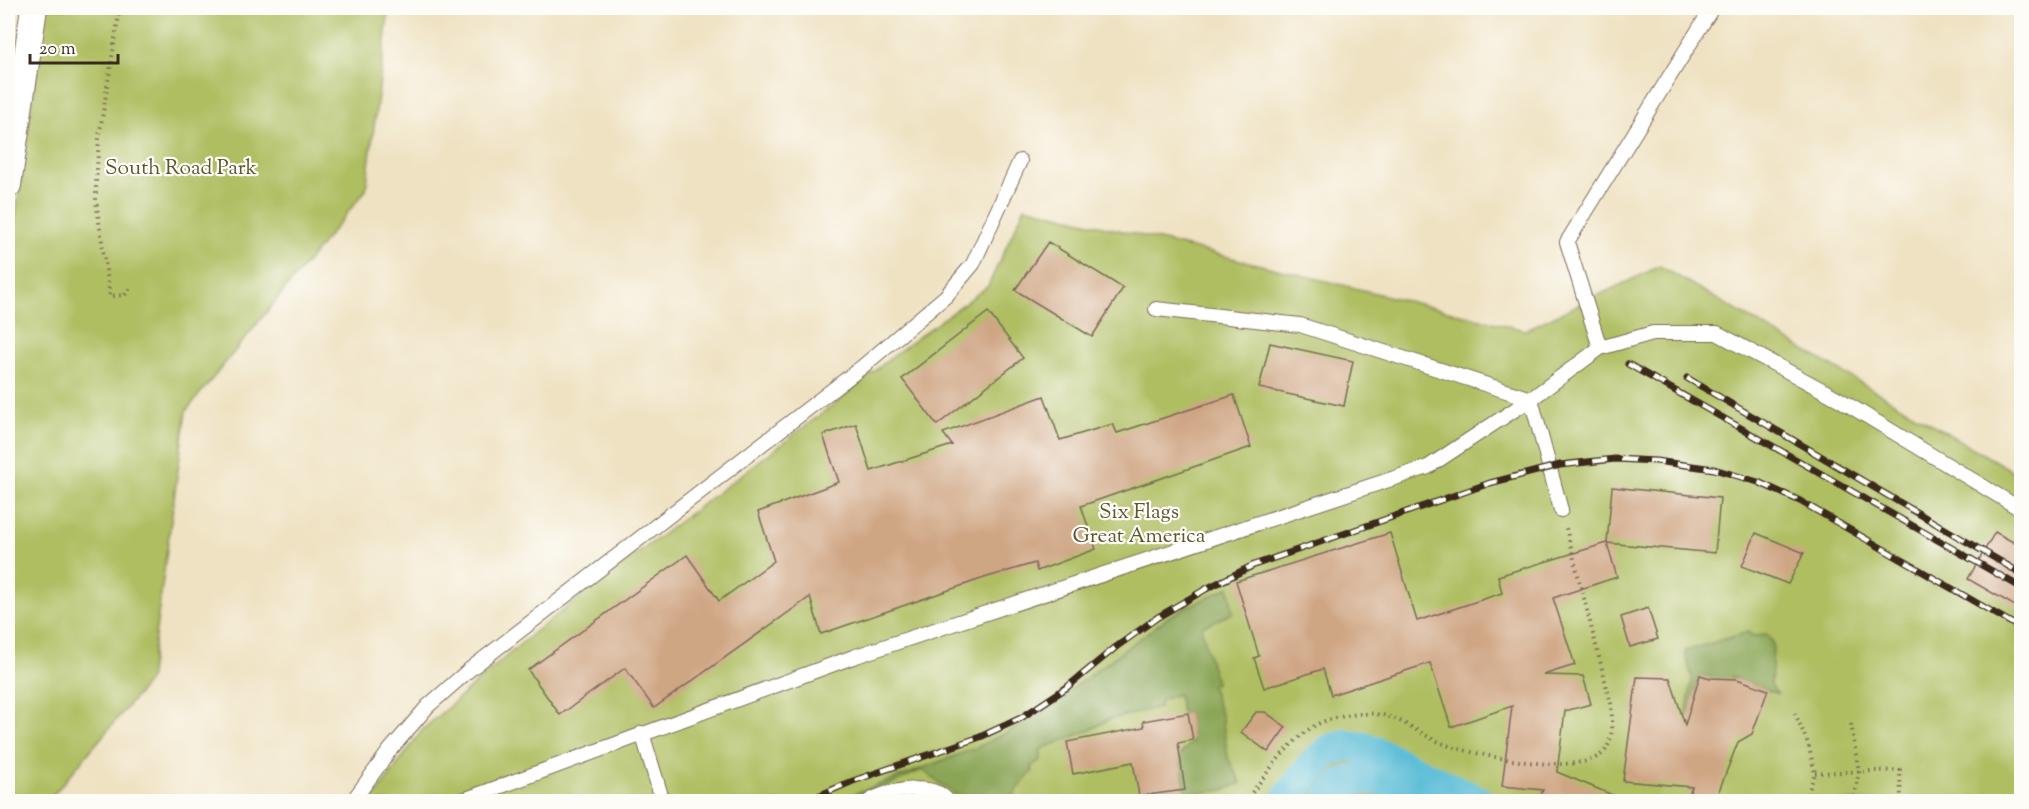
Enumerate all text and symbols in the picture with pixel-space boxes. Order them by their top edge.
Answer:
scale bar [30,27,118,65]
text: 20 m [39,37,76,63]
park label: South Road Park [105,154,258,184]
park label: Six Flags Great America [1073,498,1206,552]

